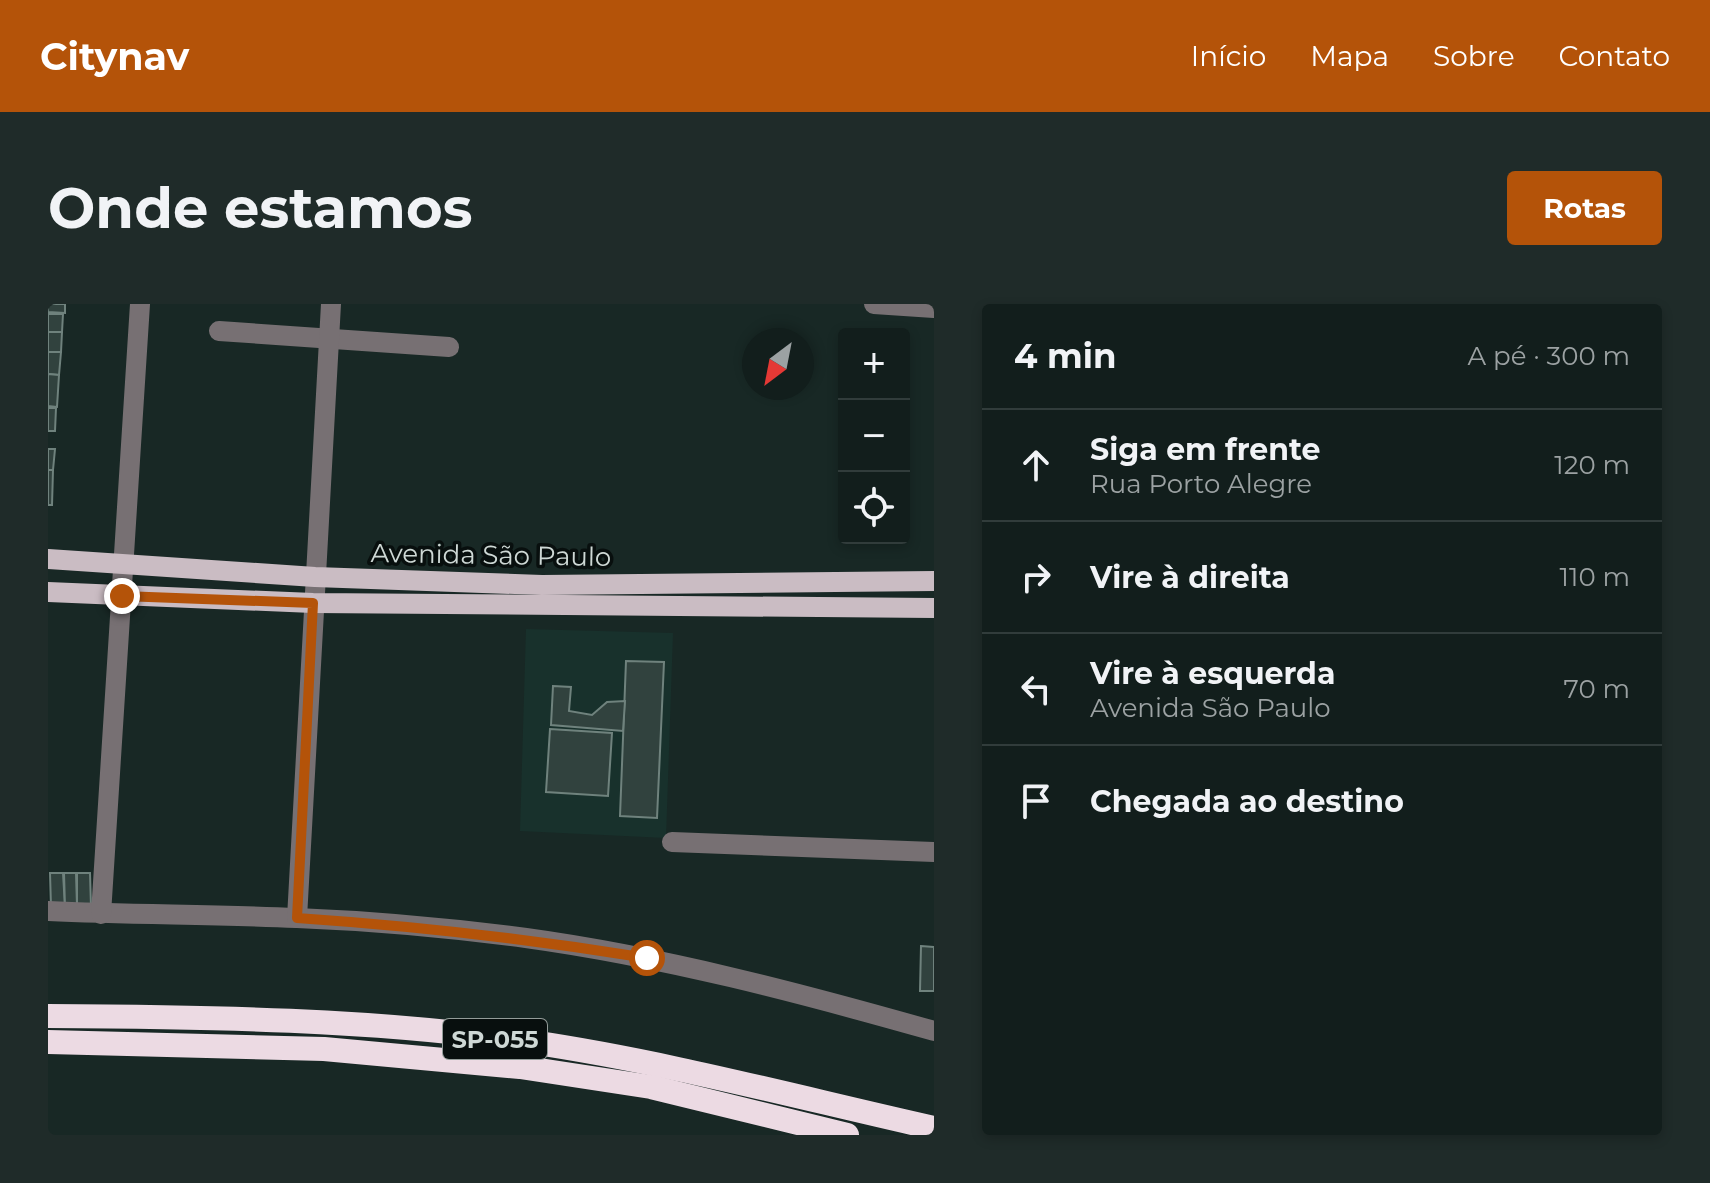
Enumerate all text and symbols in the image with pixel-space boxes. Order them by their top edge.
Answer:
text: Citynav [40,33,189,80]
text: Início [1191,39,1266,73]
text: Mapa [1310,39,1389,73]
text: Sobre [1433,39,1515,73]
text: Contato [1559,39,1670,73]
button: Rotas [1507,171,1662,245]
text: Onde estamos [48,174,472,242]
north arrow [742,328,814,400]
map controls [838,328,910,544]
button: + [838,328,910,400]
text: 4 min [1014,335,1116,377]
text: A pé · 300 m [1468,340,1630,372]
button: − [838,400,910,472]
text: Siga em frente [1090,431,1320,468]
icon: ahead [1014,443,1058,487]
text: 120 m [1554,449,1630,481]
text: Rua Porto Alegre [1090,468,1312,500]
button: locate [838,472,910,544]
street label: Avenida São Paulo [370,537,612,573]
icon: right [1014,555,1058,599]
text: Vire à direita [1090,559,1290,596]
text: 110 m [1560,561,1630,593]
route end [104,578,140,614]
text: Vire à esquerda [1090,655,1335,692]
icon: left [1014,667,1058,711]
text: 70 m [1564,673,1630,705]
text: Avenida São Paulo [1090,692,1331,724]
icon: arrive [1014,779,1058,823]
text: Chegada ao destino [1090,783,1404,820]
route start [629,940,665,976]
road number: SP-055 [443,1019,547,1059]

